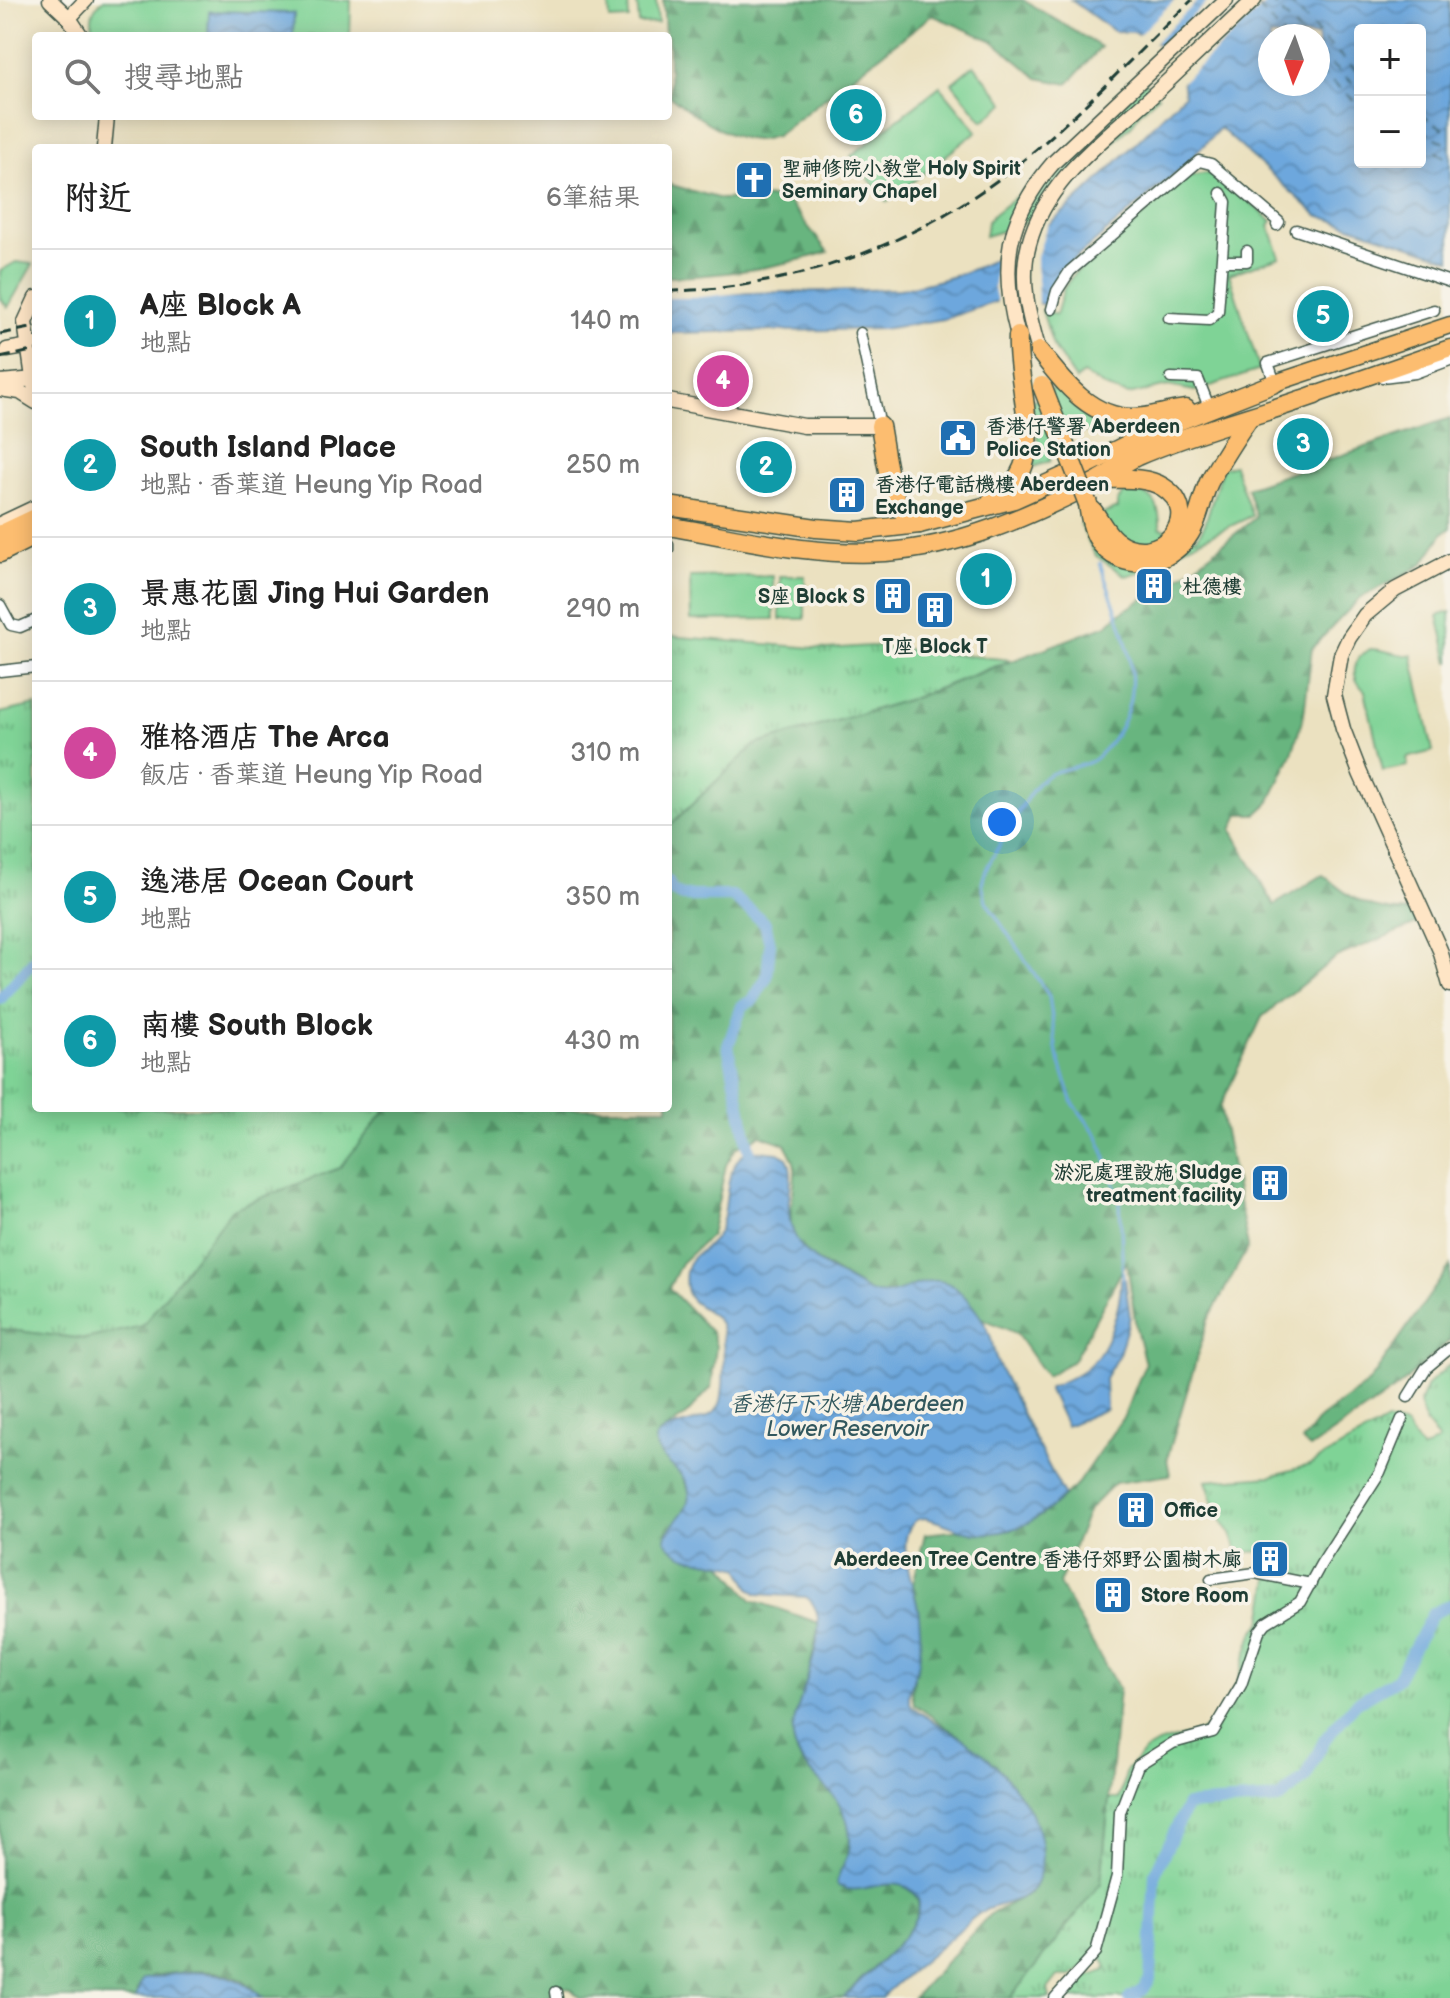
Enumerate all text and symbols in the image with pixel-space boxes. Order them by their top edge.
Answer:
north arrow [1258,24,1330,96]
map controls [1354,24,1426,168]
button: + [1354,24,1426,96]
search box [32,32,672,120]
icon: search [60,54,104,98]
text: 搜尋地點 [124,60,244,96]
pin: 6 [830,85,882,145]
button: − [1354,96,1426,168]
place label: 聖神修院小教堂 Holy Spirit Seminary Chapel [782,157,1021,204]
church icon: 聖神修院小教堂 Holy Spirit Seminary Chapel [733,159,775,201]
text: 附近 [64,178,132,219]
text: 6筆結果 [546,183,640,214]
pin: 5 [1297,286,1349,346]
text: A座 Block A [140,288,301,324]
text: 1 [85,306,95,337]
text: 140 m [570,306,640,337]
text: 地點 [140,328,192,359]
pin: 4 [697,351,749,411]
pin: 3 [1277,414,1329,474]
place label: 香港仔警署 Aberdeen Police Station [986,415,1180,462]
public building icon: 香港仔警署 Aberdeen Police Station [937,417,979,459]
text: South Island Place [140,430,396,466]
pin: 2 [740,437,792,497]
text: 2 [82,450,98,481]
text: 250 m [566,450,640,481]
text: 地點 · 香葉道 Heung Yip Road [140,470,483,501]
place label: 香港仔電話機樓 Aberdeen Exchange [875,473,1109,520]
building icon: 香港仔電話機樓 Aberdeen Exchange [826,474,868,516]
pin: 1 [960,549,1012,609]
building icon: 杜德樓 [1133,565,1175,607]
building icon: S座 Block S [872,575,914,617]
place label: 杜德樓 [1182,575,1242,599]
text: 景惠花園 Jing Hui Garden [140,576,490,612]
place label: S座 Block S [758,585,865,609]
building icon: T座 Block T [914,589,956,631]
text: 3 [82,594,98,625]
text: 290 m [566,594,640,625]
text: 地點 [140,616,192,647]
place label: T座 Block T [882,635,988,659]
text: 雅格酒店 The Arca [140,720,390,756]
text: 4 [82,738,98,769]
text: 310 m [570,738,640,769]
text: 飯店 · 香葉道 Heung Yip Road [140,760,483,791]
your location [982,802,1022,842]
text: 逸港居 Ocean Court [140,864,413,900]
text: 5 [82,882,98,913]
text: 350 m [565,882,640,913]
text: 地點 [140,904,192,935]
text: 南樓 South Block [140,1008,373,1044]
text: 6 [82,1026,98,1057]
text: 430 m [564,1026,640,1057]
text: 地點 [140,1048,192,1079]
place label: 淤泥處理設施 Sludge treatment facility [1054,1161,1243,1208]
building icon: 淤泥處理設施 Sludge treatment facility [1249,1162,1291,1204]
water label: 香港仔下水塘 Aberdeen Lower Reservoir [730,1391,964,1443]
building icon: Office [1115,1489,1157,1531]
place label: Office [1164,1499,1218,1523]
building icon: Aberdeen Tree Centre 香港仔郊野公園樹木廊 [1249,1538,1291,1580]
place label: Aberdeen Tree Centre 香港仔郊野公園樹木廊 [833,1548,1242,1572]
building icon: Store Room [1092,1574,1134,1616]
place label: Store Room [1141,1584,1249,1608]

